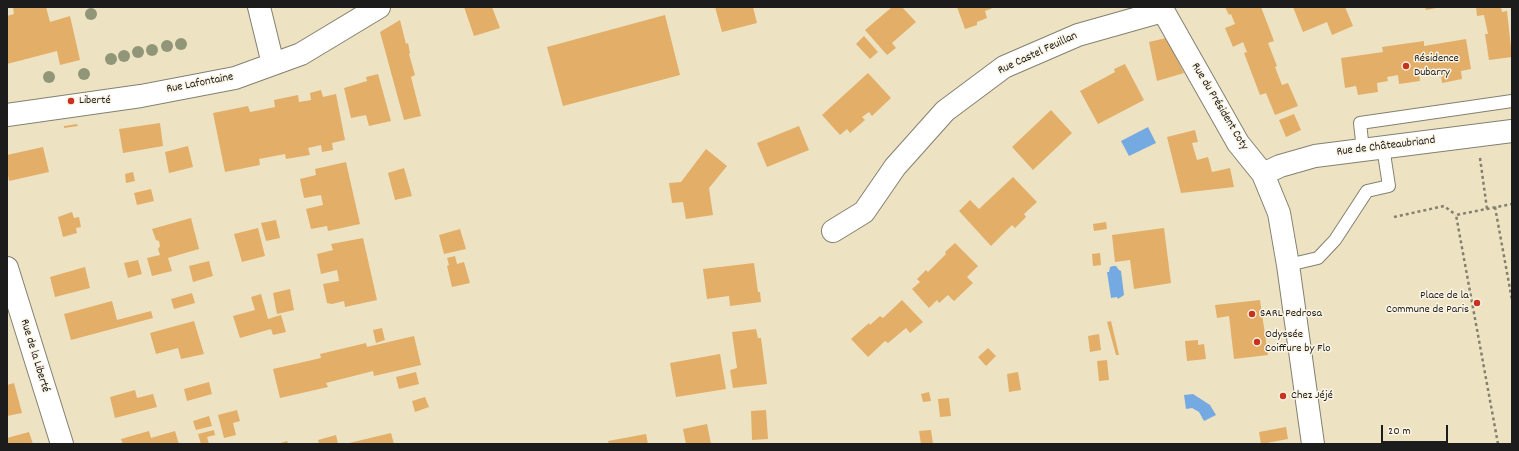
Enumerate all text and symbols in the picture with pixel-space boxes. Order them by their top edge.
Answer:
street label: Rue Castel Feuillan [996,29,1080,79]
place label: Résidence Dubarry [1414,52,1459,80]
street label: Rue du Président Coty [1187,61,1251,153]
marker: Résidence Dubarry [1401,61,1411,71]
street label: Rue Lafontaine [165,70,235,98]
place label: Liberté [79,94,111,108]
marker: Liberté [66,96,76,106]
street label: Rue de Châteaubriand [1336,134,1436,160]
place label: Place de la Commune de Paris [1386,289,1469,317]
marker: Place de la Commune de Paris [1472,298,1482,308]
place label: SARL Pedrosa [1260,307,1322,321]
marker: SARL Pedrosa [1247,309,1257,319]
street label: Rue de la Liberté [16,318,52,394]
place label: Odyssée Coiffure by Flo [1265,328,1331,356]
marker: Odyssée Coiffure by Flo [1252,337,1262,347]
place label: Chez Jéjé [1291,389,1333,403]
marker: Chez Jéjé [1278,391,1288,401]
scale bar [1383,417,1450,443]
text: 20 m [1388,423,1411,440]

